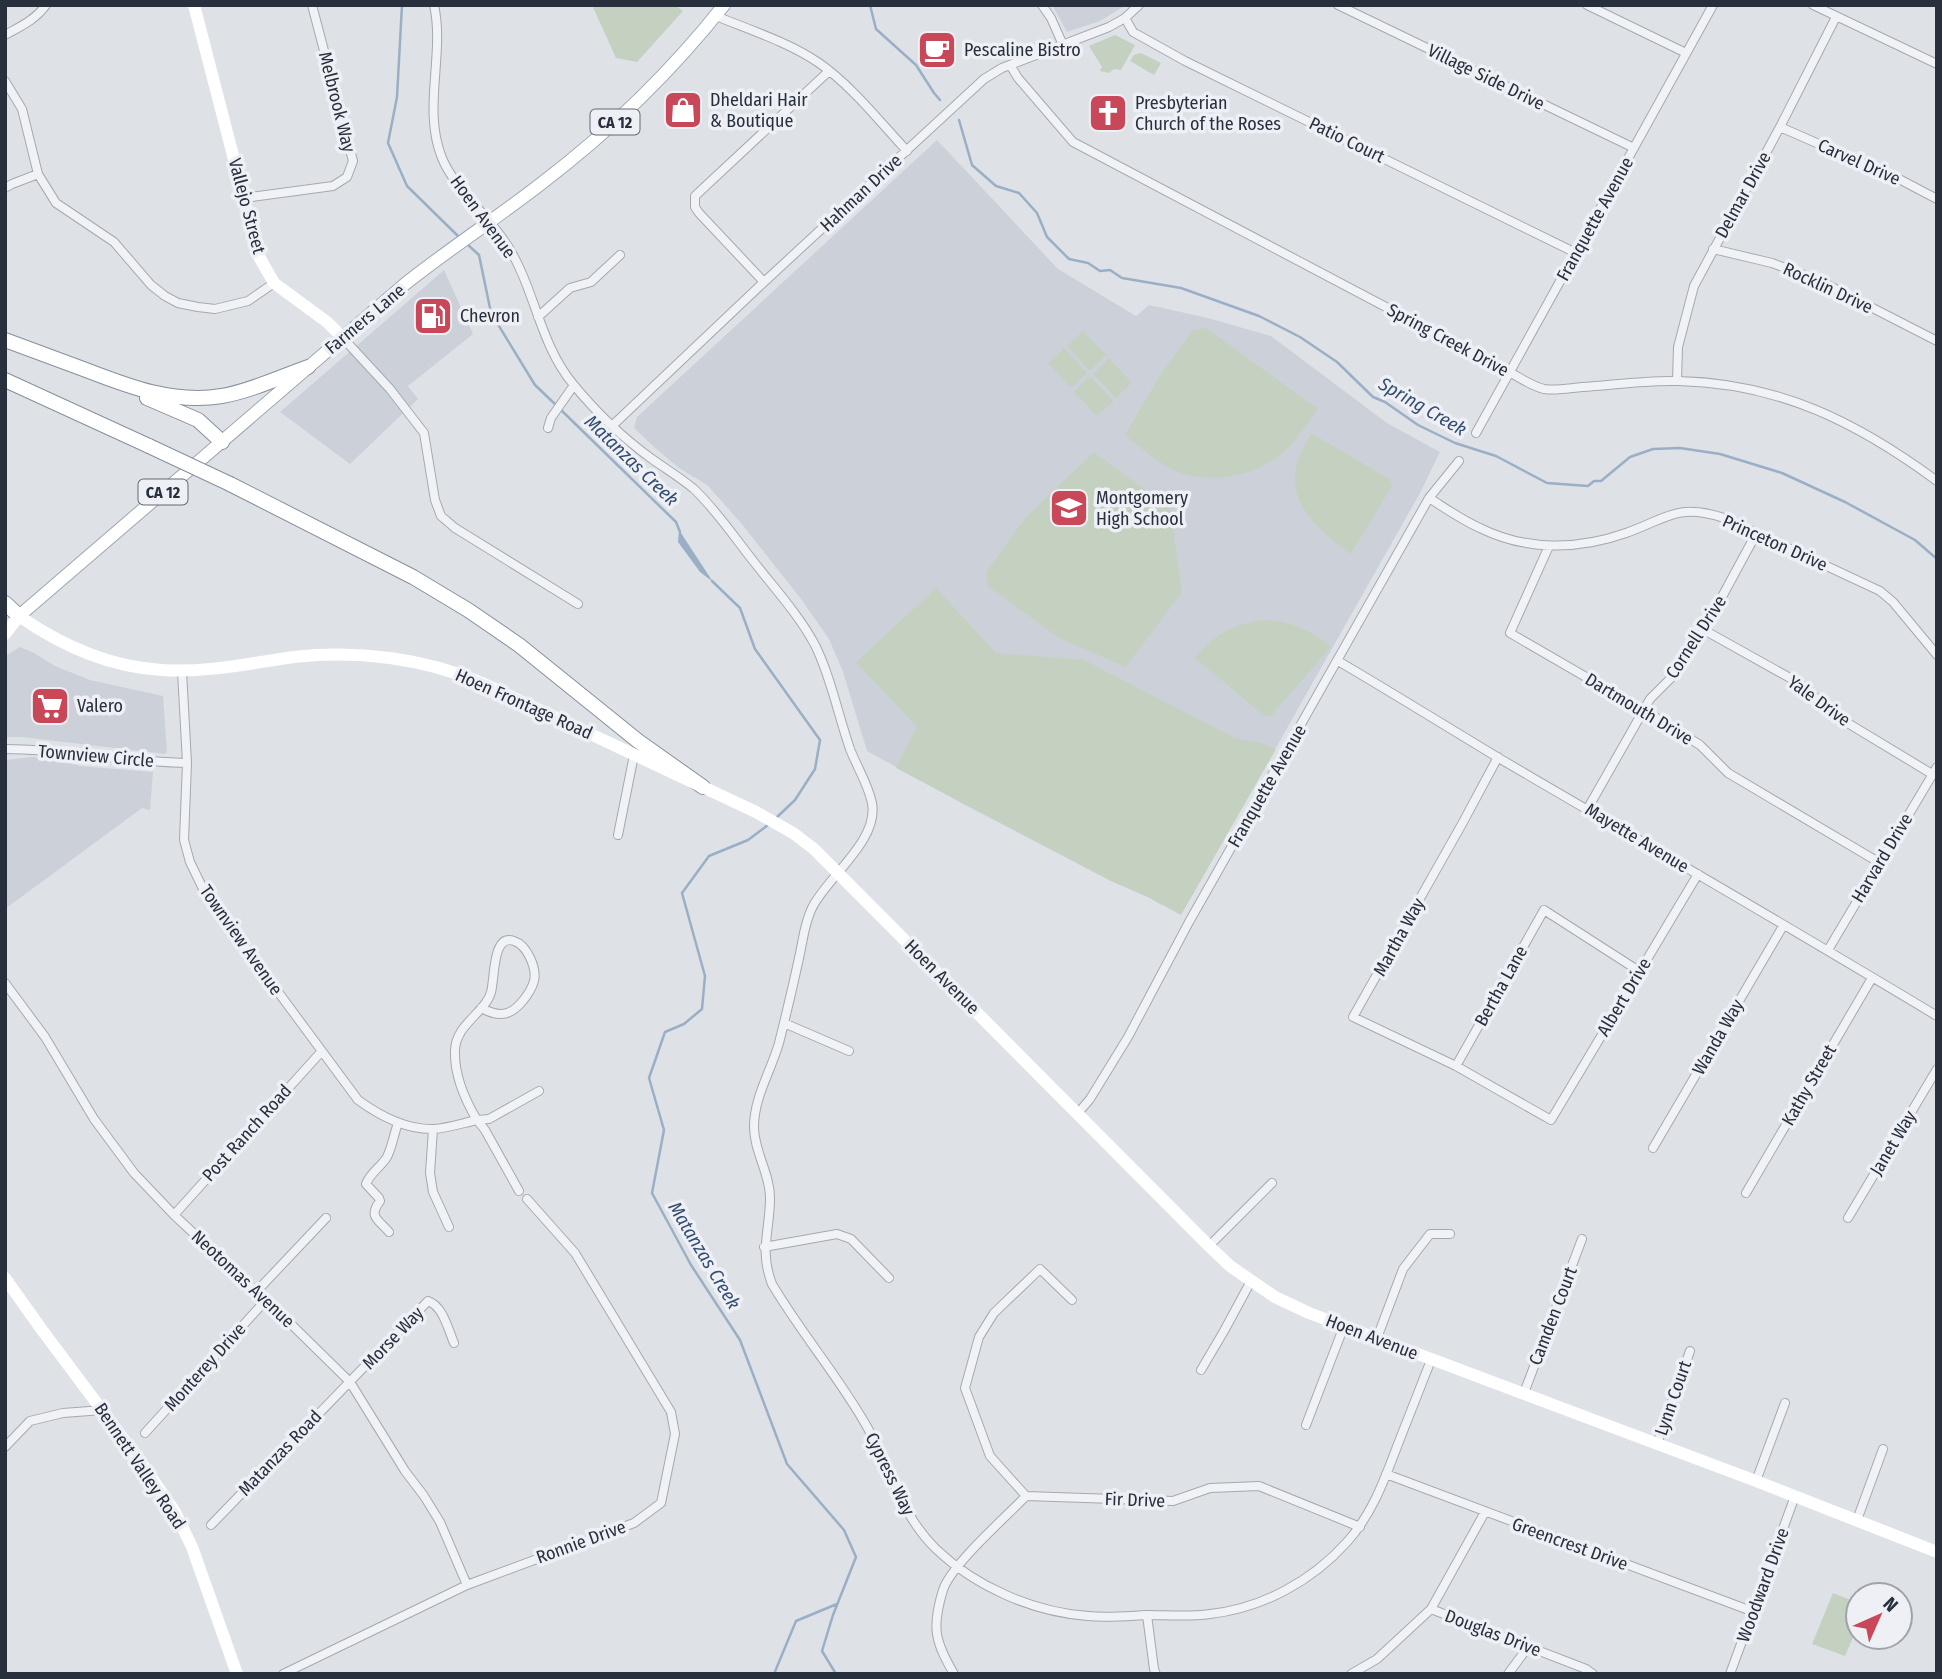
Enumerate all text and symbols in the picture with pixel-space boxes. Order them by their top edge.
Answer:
cafe icon: Pescaline Bistro [916,29,958,71]
place label: Pescaline Bistro [964,39,1081,61]
street label: Village Side Drive [1424,39,1548,115]
street label: Melbrook Way [314,49,360,155]
shop icon: Dheldari Hair & Boutique [662,89,704,131]
place label: Dheldari Hair & Boutique [710,89,808,132]
church icon: Presbyterian Church of the Roses [1087,92,1129,134]
place label: Presbyterian Church of the Roses [1135,92,1281,135]
road number: CA 12 [590,110,640,134]
street label: Patio Court [1306,112,1388,168]
street label: Carvel Drive [1814,134,1904,190]
street label: Delmar Drive [1710,148,1776,242]
street label: Hahman Drive [816,150,906,236]
street label: Franquette Avenue [1552,153,1638,285]
street label: Vallejo Street [224,156,270,256]
street label: Hoen Avenue [446,171,520,263]
street label: Rocklin Drive [1780,258,1876,318]
street label: Farmers Lane [321,279,410,359]
fuel station icon: Chevron [412,295,454,337]
street label: Spring Creek Drive [1383,299,1513,381]
place label: Chevron [460,305,520,327]
water label: Spring Creek [1374,372,1471,441]
water label: Matanzas Creek [580,410,683,511]
road number: CA 12 [138,480,188,505]
school or university icon: Montgomery High School [1048,487,1090,529]
place label: Montgomery High School [1096,487,1188,530]
street label: Princeton Drive [1719,510,1831,576]
street label: Cornell Drive [1661,591,1731,683]
street label: Hoen Frontage Road [452,664,596,744]
street label: Dartmouth Drive [1581,668,1697,750]
street label: Yale Drive [1783,671,1855,731]
supermarket icon: Valero [29,685,71,727]
place label: Valero [77,695,123,717]
street label: Franquette Avenue [1223,721,1311,851]
street label: Townview Circle [37,740,155,772]
street label: Mayette Avenue [1581,798,1693,878]
street label: Harvard Drive [1847,809,1917,907]
street label: Townview Avenue [195,881,287,999]
street label: Martha Way [1369,894,1429,980]
street label: Hoen Avenue [900,935,984,1019]
street label: Bertha Lane [1470,942,1532,1030]
street label: Albert Drive [1592,954,1656,1040]
street label: Wanda Way [1688,995,1748,1079]
street label: Kathy Street [1777,1040,1841,1129]
street label: Post Ranch Road [198,1080,296,1186]
street label: Janet Way [1865,1107,1921,1179]
water label: Matanzas Creek [664,1197,746,1313]
street label: Neotomas Avenue [187,1226,299,1332]
street label: Camden Court [1524,1264,1582,1368]
street label: Morse Way [358,1302,428,1374]
street label: Hoen Avenue [1323,1309,1421,1365]
street label: Monterey Drive [160,1318,250,1416]
street label: Lynn Court [1650,1358,1696,1438]
street label: Bennett Valley Road [90,1399,190,1533]
street label: Matanzas Road [234,1406,326,1500]
street label: Cypress Way [861,1429,919,1519]
street label: Fir Drive [1104,1488,1166,1512]
street label: Greencrest Drive [1509,1513,1631,1575]
street label: Ronnie Drive [533,1516,629,1568]
street label: Woodward Drive [1732,1525,1794,1645]
north arrow [1844,1581,1914,1651]
text: N [1879,1592,1903,1616]
street label: Douglas Drive [1442,1605,1544,1661]

